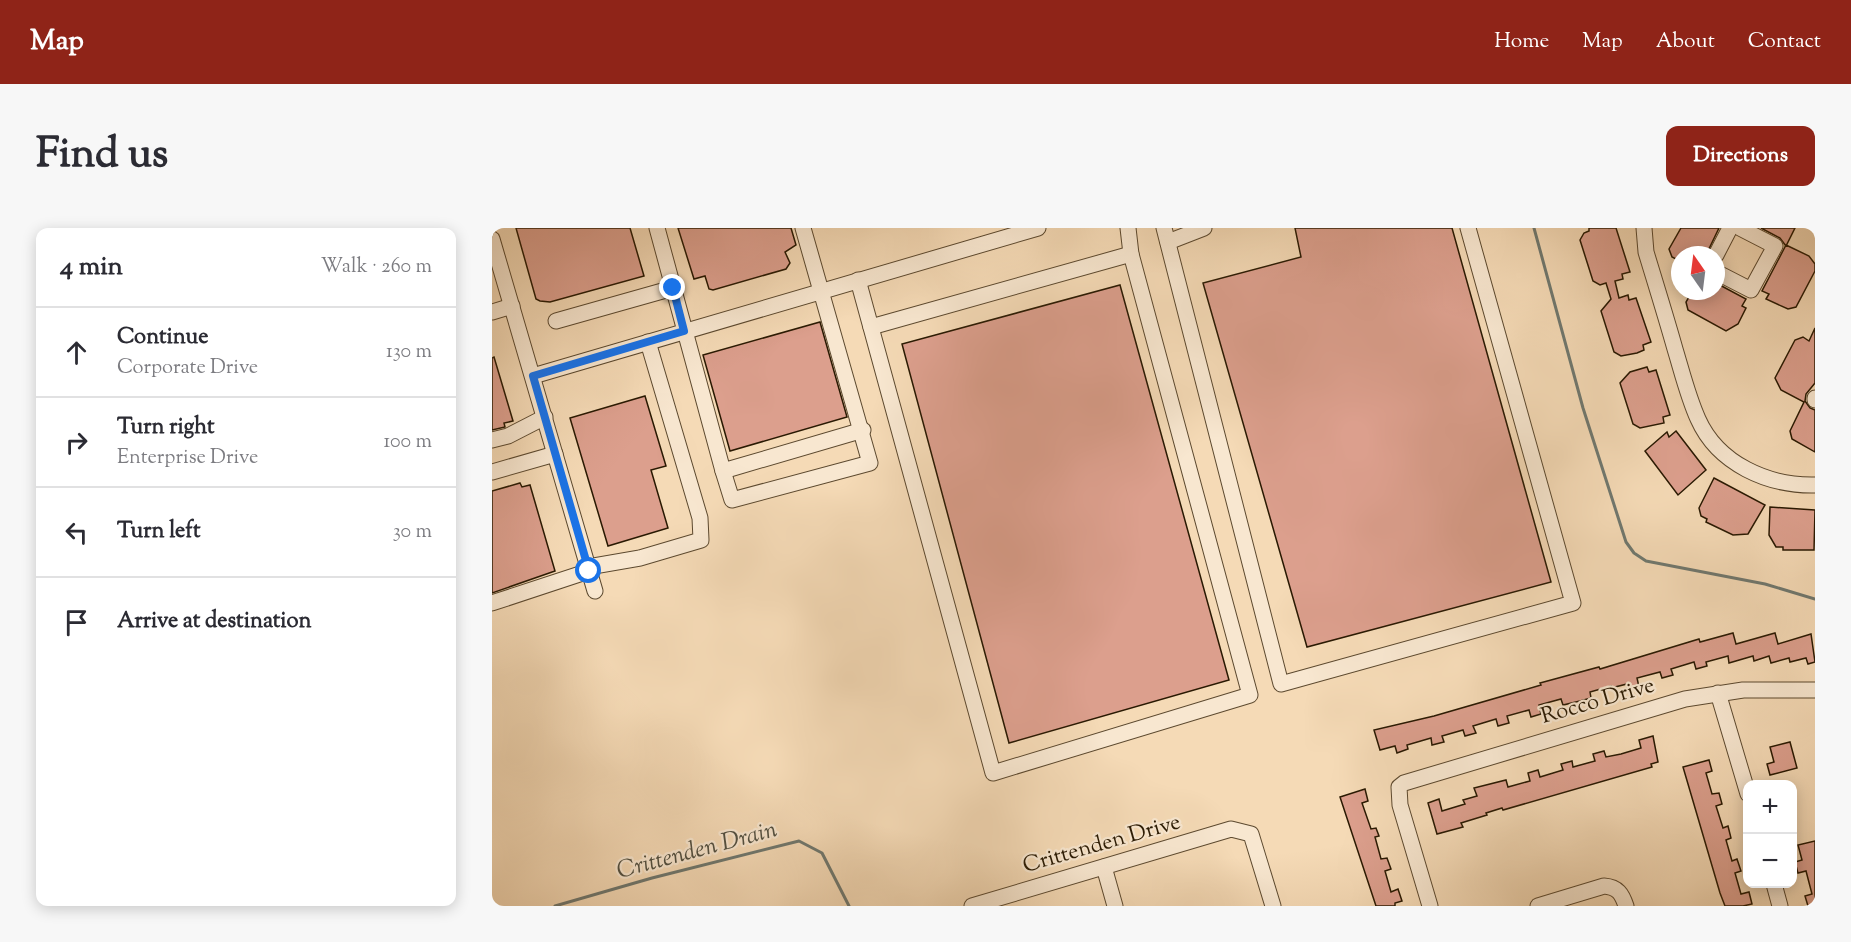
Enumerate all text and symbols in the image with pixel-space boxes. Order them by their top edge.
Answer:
text: Map [30,22,84,62]
text: Home [1494,27,1549,57]
text: Map [1582,27,1623,57]
text: About [1656,27,1715,57]
text: Contact [1748,27,1821,57]
text: Find us [36,126,168,186]
button: Directions [1666,126,1815,186]
north arrow [1671,246,1725,300]
text: 4 min [60,249,123,286]
text: Walk · 260 m [321,253,432,282]
route end [659,274,685,300]
text: Continue [117,322,208,354]
icon: ahead [60,336,93,369]
text: 130 m [386,338,432,367]
text: Corporate Drive [117,354,258,383]
text: Turn right [117,412,214,444]
icon: right [60,426,93,459]
text: 100 m [383,428,432,457]
text: Enterprise Drive [117,444,258,473]
icon: left [60,516,93,549]
text: Turn left [117,516,200,548]
text: 30 m [393,518,432,547]
route start [575,557,601,583]
icon: arrive [60,606,93,639]
text: Arrive at destination [117,606,312,638]
street label: Rocco Drive [1537,671,1659,733]
map controls [1743,780,1797,888]
button: + [1743,780,1797,834]
street label: Crittenden Drive [1019,807,1185,883]
water label: Crittenden Drain [613,813,781,889]
button: − [1743,834,1797,888]

